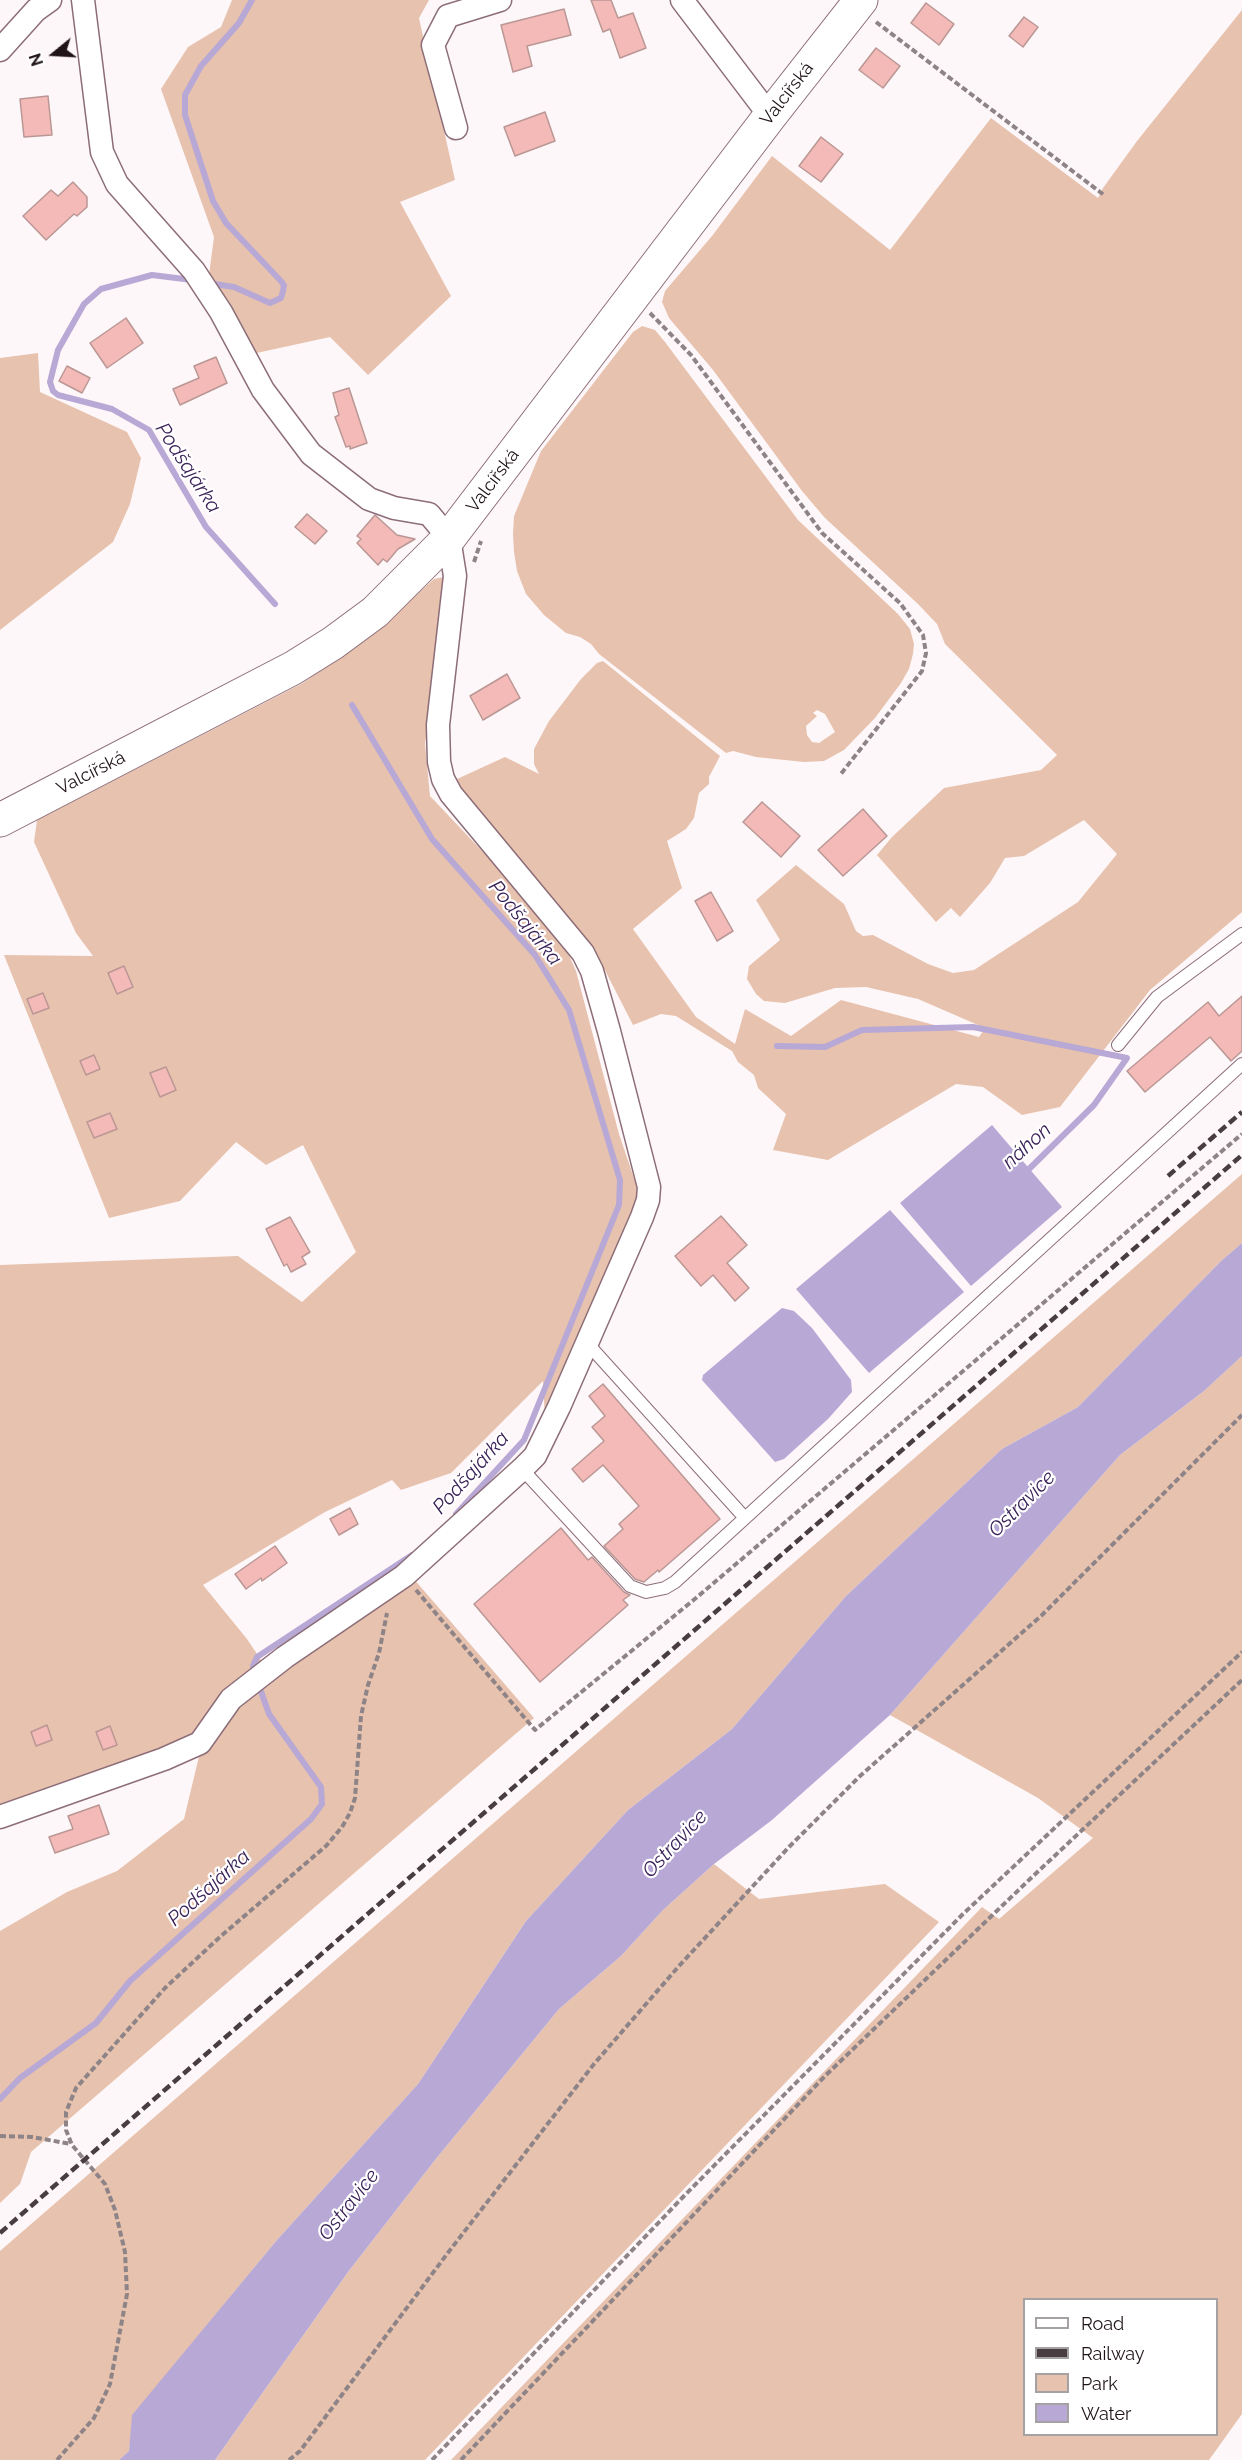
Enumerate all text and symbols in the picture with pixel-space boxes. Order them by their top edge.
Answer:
north arrow [24,24,84,84]
text: N [25,51,47,68]
street label: Valcířská [756,58,818,130]
water label: Podšajárka [150,419,226,517]
street label: Valcířská [462,445,524,517]
street label: Valcířská [53,747,129,799]
water label: Podšajárka [483,876,567,970]
water label: náhon [998,1118,1056,1174]
water label: Podšajárka [428,1427,514,1519]
water label: Ostravice [984,1466,1060,1542]
water label: Ostravice [638,1805,712,1883]
water label: Podšajárka [163,1845,255,1931]
water label: Ostravice [314,2164,384,2246]
legend [1023,2298,1218,2436]
text: Road [1081,2313,1124,2334]
text: Railway [1081,2343,1145,2364]
text: Park [1081,2373,1118,2394]
text: Water [1081,2403,1131,2424]

